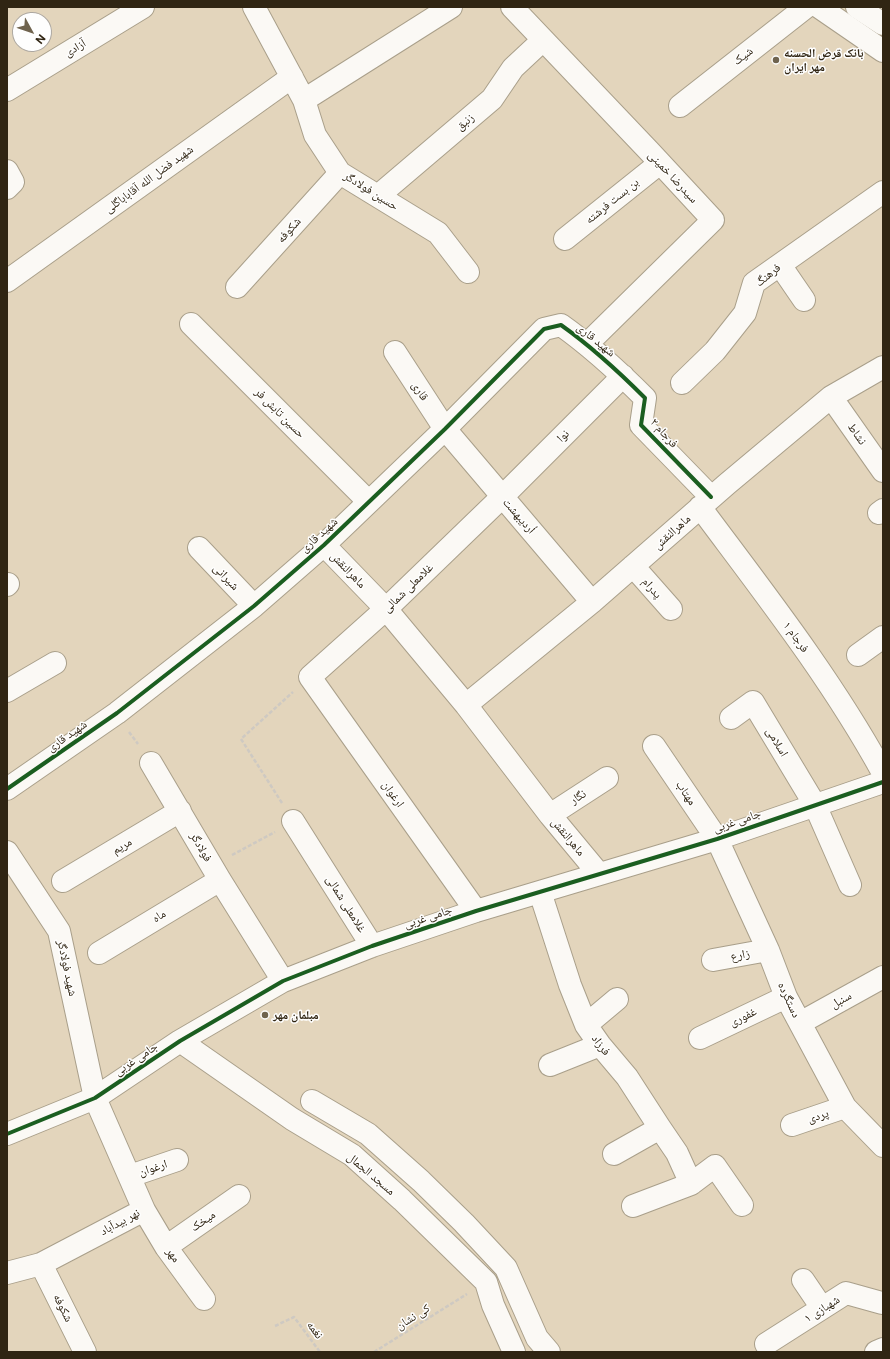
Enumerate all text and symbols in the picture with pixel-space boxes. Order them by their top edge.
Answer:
north arrow [12,12,52,52]
text: N [33,32,48,46]
street label: آزادی [62,36,88,60]
street label: شیک [730,44,756,68]
place label: بانک قرض الحسنه مهر ایران [784,46,863,74]
marker: بانک قرض الحسنه مهر ایران [771,55,781,65]
street label: زنبق [453,110,477,134]
street label: شهید فضل الله آقاباباگلی [102,142,196,216]
street label: سیدرضا خمینی [645,148,701,206]
street label: حسین فولادگر [341,169,401,213]
street label: بن بست فرشته [582,175,642,227]
street label: شکوفه [274,214,304,246]
street label: فرهنگ [752,260,784,290]
street label: شهید قاری [574,320,618,360]
street label: قاری [408,379,432,403]
street label: حسین تابش فر [252,385,308,441]
street label: فرجام ۲ [647,415,681,451]
street label: نشاط [844,420,870,448]
street label: نوا [554,427,572,445]
street label: اُردیبهشت [500,495,538,537]
street label: ماهرالنقش [650,512,694,552]
street label: شهید قاری [297,514,341,556]
street label: ماهرالنقش [327,549,369,591]
street label: غلامعلی شمالی [380,560,436,616]
street label: شیرانی [210,561,242,593]
street label: پدرام [639,575,665,601]
street label: فرجام ۱ [780,619,812,655]
street label: شهید قاری [44,717,90,755]
street label: اسلامی [763,725,791,759]
street label: ارغوان [379,778,407,810]
street label: مهتاب [673,778,699,808]
street label: نگار [567,786,589,808]
street label: جامی غربی [711,806,763,836]
street label: ماهرالنقش [548,815,588,859]
street label: فولادگر [187,830,215,864]
street label: مریم [109,834,135,858]
street label: غلامعلی شمالی [323,873,369,935]
street label: جامی غربی [402,902,454,932]
street label: ماه [150,906,168,926]
street label: شهید فولادگر [54,939,80,997]
street label: زارع [729,946,751,964]
street label: دستگرده [775,980,803,1020]
street label: سنبل [828,988,854,1012]
street label: غفوری [727,1004,759,1030]
place label: مبلمان مهر [273,1008,319,1022]
marker: مبلمان مهر [260,1010,270,1020]
street label: فرزاد [589,1032,613,1058]
street label: جامی غربی [111,1039,161,1079]
street label: پردی [806,1106,830,1126]
street label: مسجد الجمال [344,1150,398,1198]
street label: ارغوان [137,1157,169,1179]
street label: نهر بیدآباد [98,1206,142,1238]
street label: میخک [188,1207,218,1235]
street label: مهر [163,1245,183,1265]
street label: شکوفه [50,1292,76,1324]
street label: شهبازی ۱ [802,1292,842,1326]
street label: کی نشان [393,1301,433,1333]
street label: نغمه [304,1318,326,1342]

